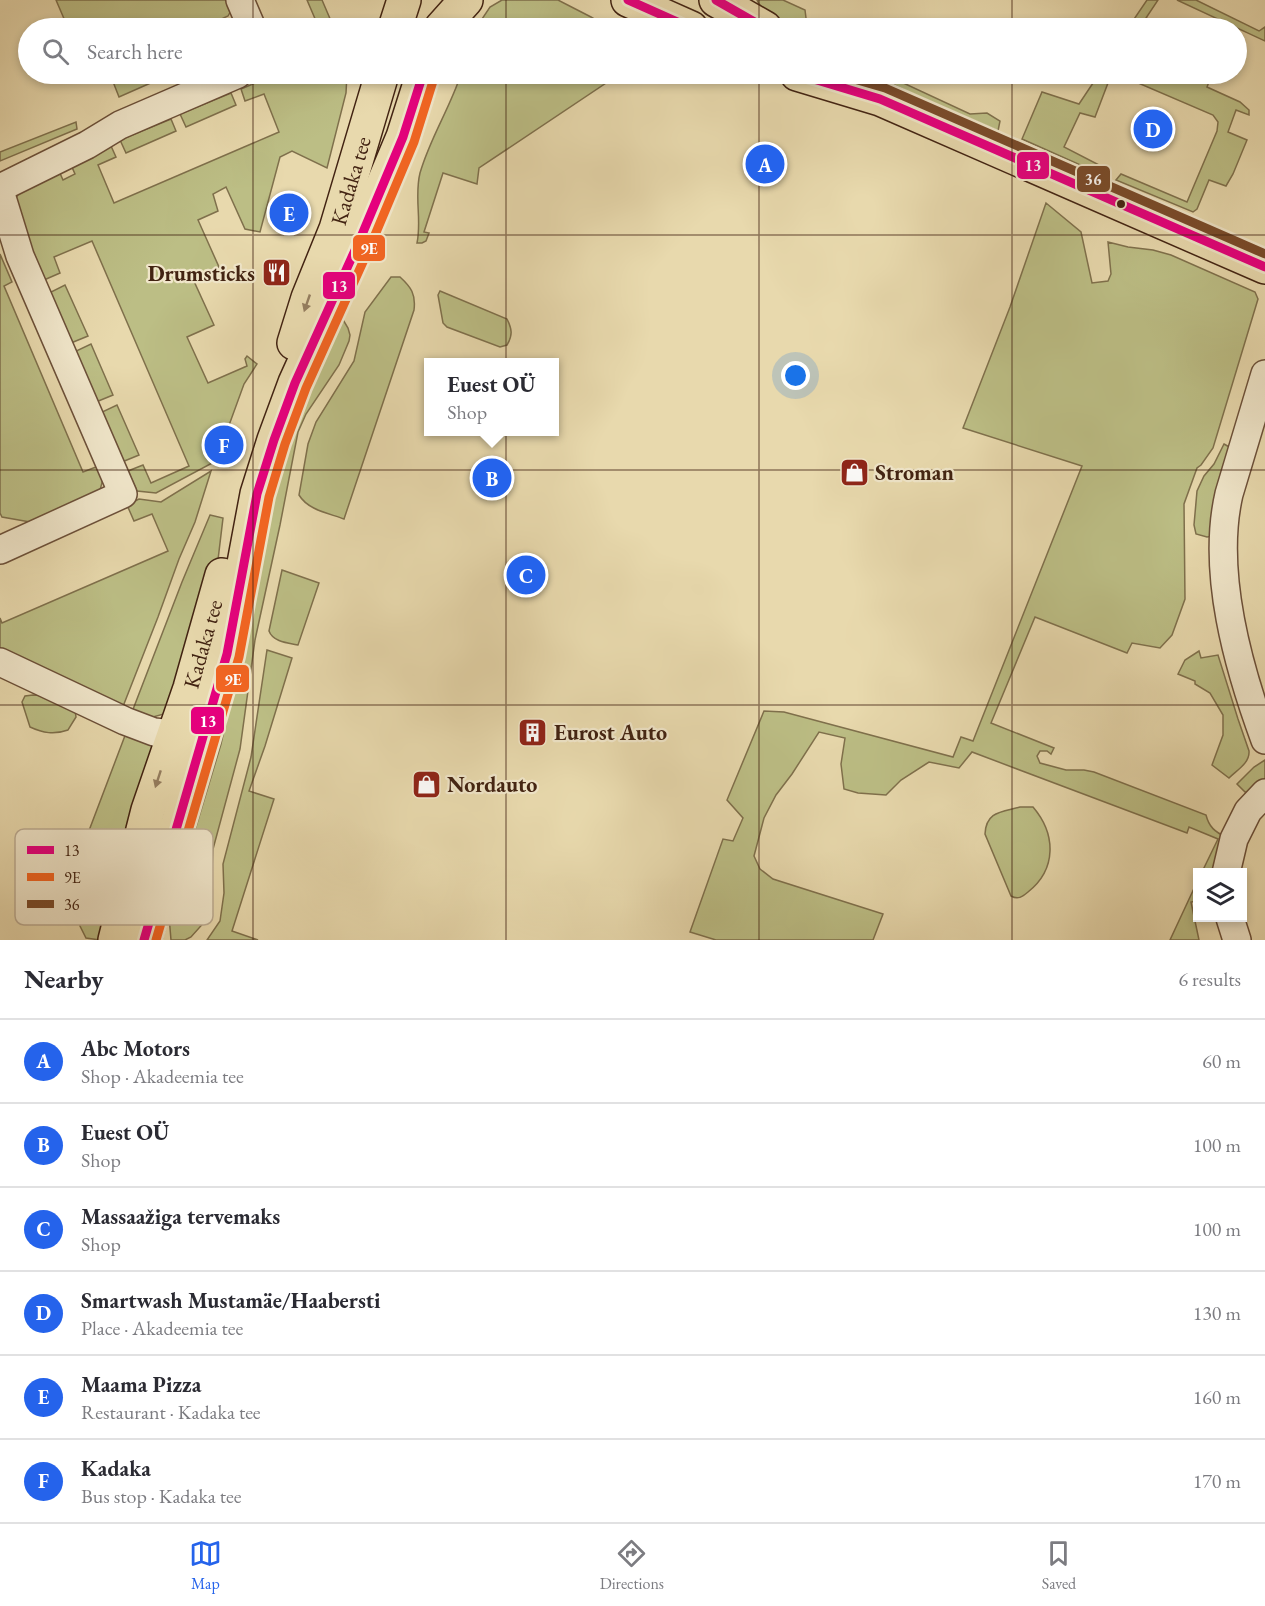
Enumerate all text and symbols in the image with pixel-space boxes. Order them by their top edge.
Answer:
search box [18,18,1247,84]
icon: search [39,35,72,68]
text: Search here [87,37,182,66]
pin: D [1134,106,1172,152]
street label: Kadaka tee [324,133,378,229]
pin: A [746,142,784,186]
line badge: 13 [1016,151,1050,180]
text: 13 [1025,155,1041,176]
line badge: 36 [1076,165,1111,193]
text: 36 [1085,169,1102,190]
pin: E [270,190,308,236]
unlabelled marker [1115,198,1127,210]
line badge: 9E [352,234,386,262]
text: 9E [360,238,378,259]
restaurant icon: Drumsticks [260,257,292,289]
place label: Drumsticks [148,259,255,288]
line badge: 13 [322,271,356,300]
text: 13 [331,276,347,297]
one-way arrow [301,294,311,312]
popup [424,358,559,436]
your location [781,361,810,390]
text: Euest OÜ [447,370,536,399]
text: Shop [447,399,487,425]
pin: F [204,422,244,468]
pin: B [472,456,512,500]
shop icon: Stroman [838,456,870,488]
place label: Stroman [875,458,954,487]
pin: C [506,552,546,598]
street label: Kadaka tee [177,596,229,692]
line badge: 9E [215,664,250,693]
text: 9E [224,669,242,690]
line badge: 13 [190,706,225,735]
text: 13 [200,711,216,732]
building icon: Eurost Auto [517,716,549,748]
place label: Eurost Auto [554,718,667,747]
shop icon: Nordauto [410,768,442,800]
one-way arrow [153,770,163,788]
place label: Nordauto [447,770,537,799]
legend [15,829,213,925]
text: 13 [64,840,80,861]
text: 9E [64,867,81,888]
map controls [1193,868,1247,922]
button: layers [1193,868,1247,922]
text: 36 [64,894,80,915]
text: Nearby [24,962,104,996]
text: 6 results [1178,966,1241,992]
text: Abc Motors [81,1034,190,1063]
text: A [36,1048,51,1074]
text: 60 m [1202,1048,1241,1074]
text: Shop · Akadeemia tee [81,1063,244,1089]
text: Euest OÜ [81,1118,169,1147]
text: B [37,1132,50,1158]
text: 100 m [1193,1132,1241,1158]
text: Shop [81,1147,121,1173]
text: Massaažiga tervemaks [81,1202,280,1231]
text: C [36,1216,51,1242]
text: 100 m [1193,1216,1241,1242]
text: Shop [81,1231,121,1257]
text: Smartwash Mustamäe/Haabersti [81,1286,381,1315]
text: D [36,1300,51,1326]
text: 130 m [1193,1300,1241,1326]
text: Place · Akadeemia tee [81,1315,243,1341]
text: Maama Pizza [81,1370,201,1399]
text: E [38,1384,49,1410]
text: 160 m [1193,1384,1241,1410]
text: Restaurant · Kadaka tee [81,1399,261,1425]
text: Kadaka [81,1454,151,1483]
text: F [38,1468,49,1494]
text: 170 m [1193,1468,1241,1494]
text: Bus stop · Kadaka tee [81,1483,242,1509]
tab: Map [189,1537,222,1594]
tab: Directions [600,1537,664,1594]
tab: Saved [1042,1537,1076,1594]

